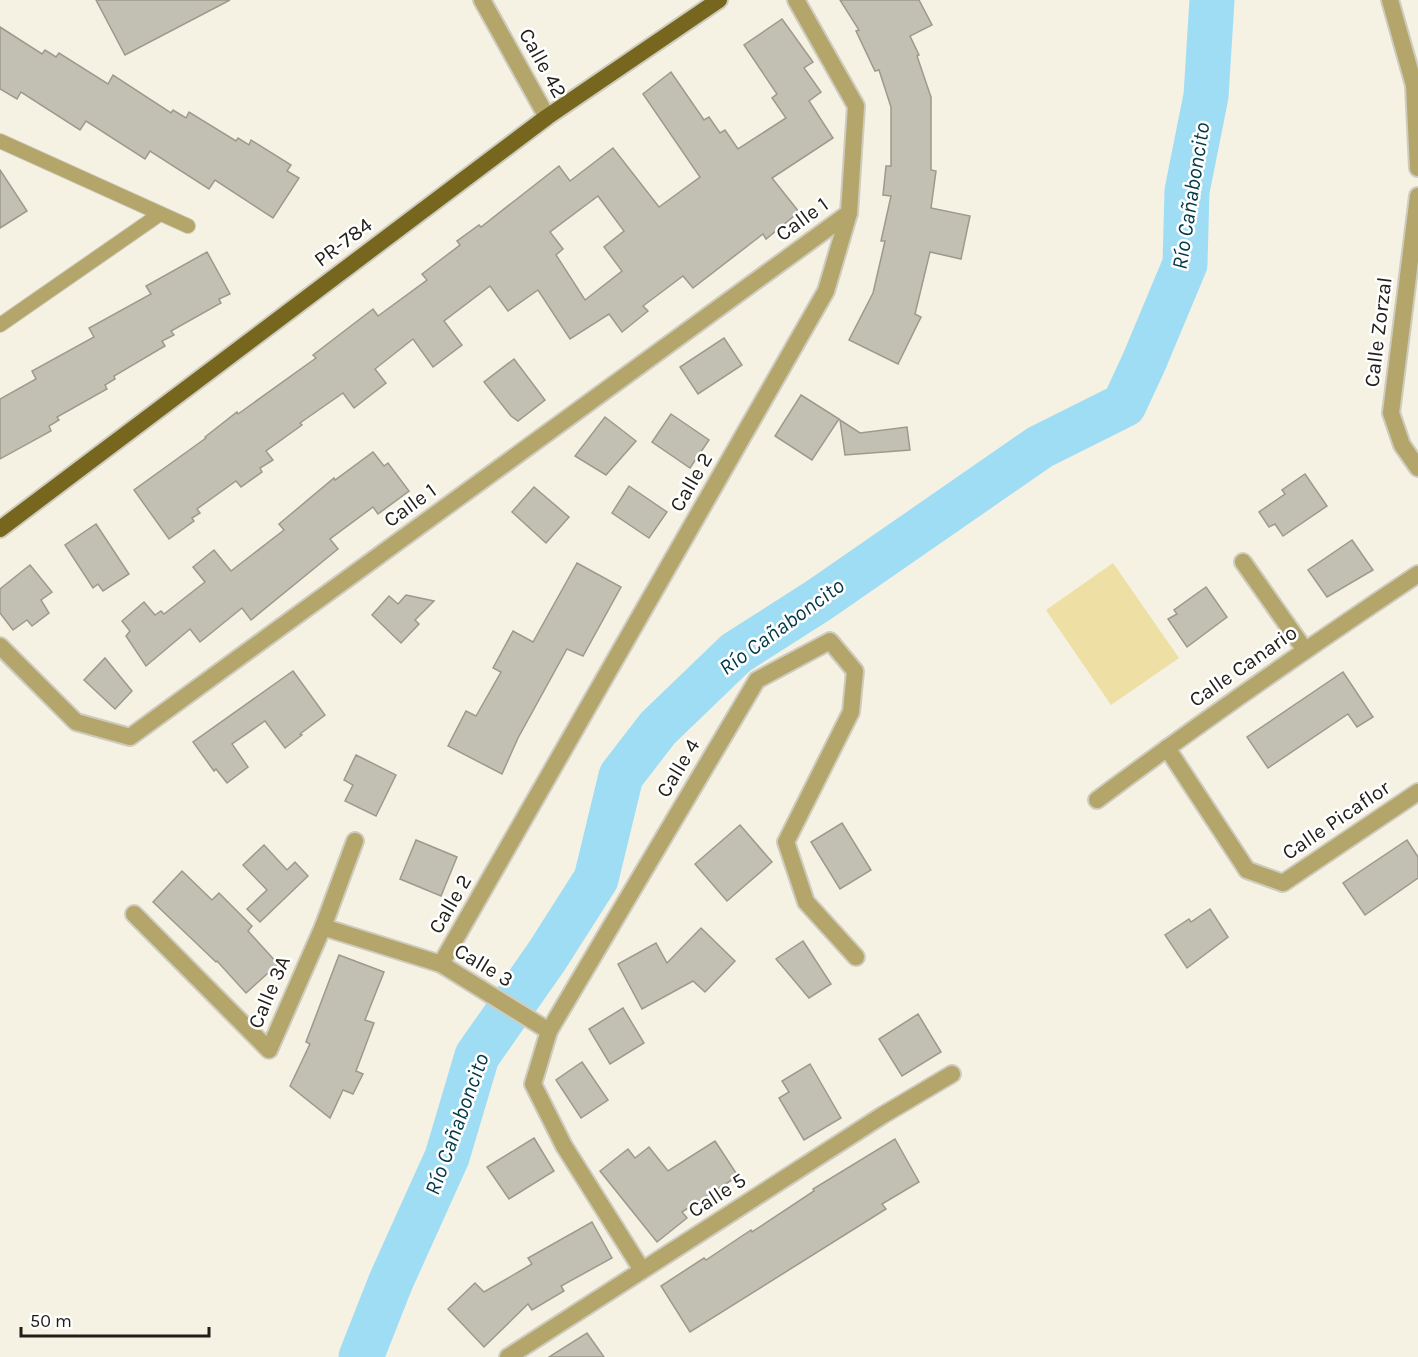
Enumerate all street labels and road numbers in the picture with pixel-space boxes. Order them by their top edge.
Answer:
street label: Calle 42 [514,24,572,102]
street label: Calle 1 [771,192,833,246]
street label: PR-784 [309,212,377,272]
street label: Calle Zorzal [1359,276,1397,388]
street label: Calle 2 [665,448,717,516]
street label: Calle 1 [379,478,441,532]
street label: Calle Canario [1185,620,1301,712]
street label: Calle 4 [651,734,705,801]
street label: Calle Picaflor [1278,775,1395,865]
street label: Calle 2 [424,870,476,938]
street label: Calle 3 [450,938,518,992]
street label: Calle 3A [243,952,295,1032]
street label: Calle 5 [684,1168,750,1222]

